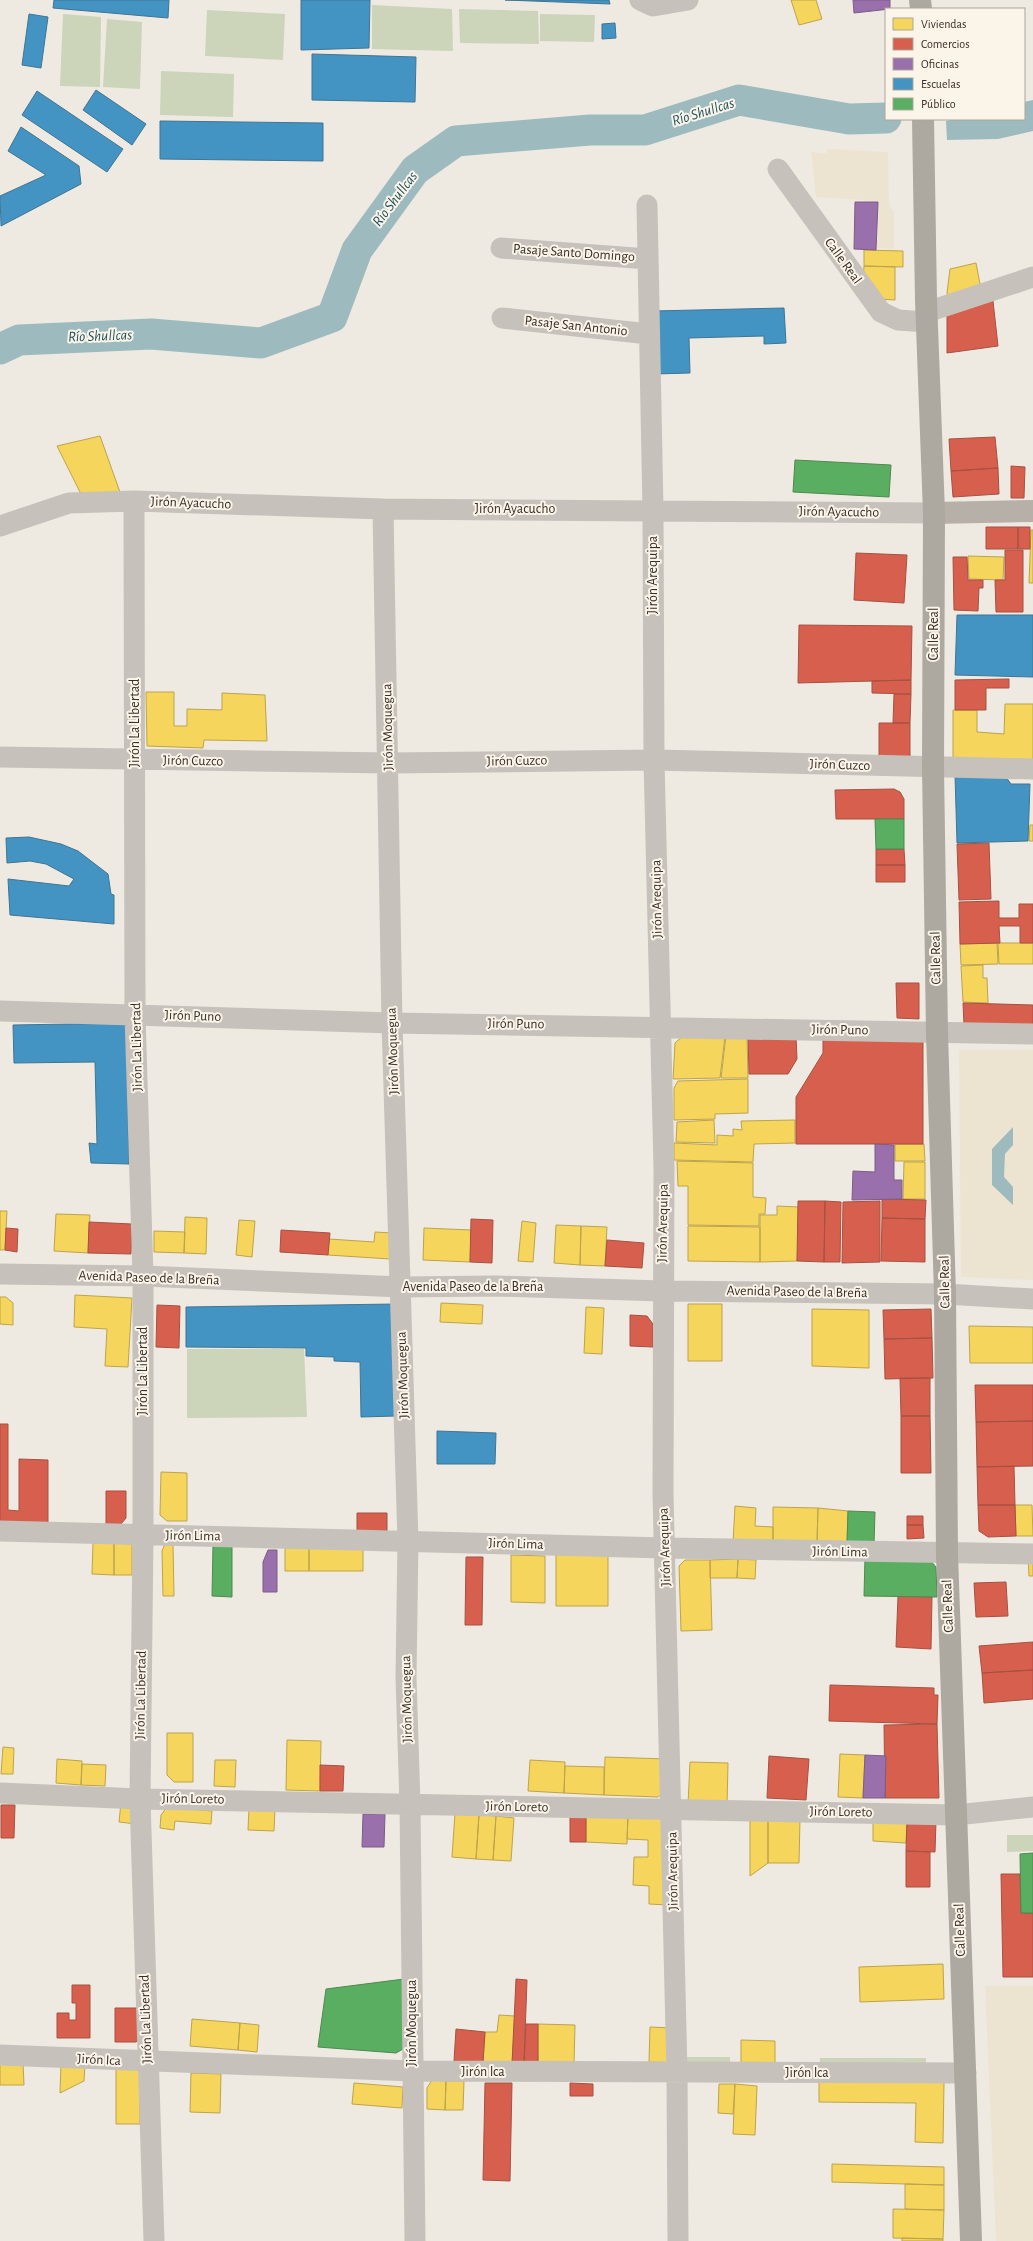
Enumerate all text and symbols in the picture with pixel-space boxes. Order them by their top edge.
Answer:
legend [885,8,1025,120]
text: Viviendas [921,18,967,30]
text: Comercios [921,38,970,50]
text: Oficinas [921,58,959,70]
text: Escuelas [921,78,960,90]
water label: Río Shullcas [670,95,736,129]
text: Público [921,98,956,110]
water label: Río Shullcas [370,169,420,229]
street label: Calle Real [822,235,864,287]
street label: Pasaje Santo Domingo [513,242,636,264]
street label: Pasaje San Antonio [524,314,628,338]
water label: Río Shullcas [68,327,133,345]
street label: Jirón Ayacucho [150,495,232,511]
street label: Jirón Ayacucho [475,502,555,516]
street label: Jirón Ayacucho [799,504,880,520]
street label: Jirón Arequipa [646,535,660,614]
street label: Calle Real [927,607,941,661]
street label: Jirón La Libertad [128,679,142,767]
street label: Jirón Moquegua [380,683,396,771]
street label: Jirón Cuzco [163,753,224,769]
street label: Jirón Cuzco [487,753,548,769]
street label: Jirón Cuzco [809,757,871,773]
street label: Jirón Arequipa [649,859,665,938]
street label: Calle Real [929,931,943,985]
street label: Jirón La Libertad [129,1003,145,1091]
street label: Jirón Moquegua [384,1007,402,1095]
street label: Jirón Puno [164,1008,222,1024]
street label: Jirón Puno [488,1017,545,1031]
street label: Jirón Puno [812,1023,869,1037]
street label: Jirón Arequipa [655,1183,671,1262]
street label: Calle Real [938,1255,952,1309]
street label: Avenida Paseo de la Breña [78,1269,220,1287]
street label: Avenida Paseo de la Breña [402,1280,544,1294]
street label: Avenida Paseo de la Breña [726,1284,868,1300]
street label: Jirón La Libertad [136,1327,150,1415]
street label: Jirón Moquegua [394,1331,412,1419]
street label: Jirón Arequipa [657,1507,673,1587]
street label: Jirón Lima [165,1529,221,1543]
street label: Jirón Lima [488,1536,544,1552]
street label: Jirón Lima [812,1545,868,1559]
street label: Calle Real [940,1579,956,1633]
street label: Jirón La Libertad [133,1651,149,1739]
street label: Jirón Moquegua [399,1655,415,1743]
street label: Jirón Loreto [161,1791,225,1807]
street label: Jirón Loreto [485,1799,549,1815]
street label: Jirón Loreto [809,1804,873,1820]
street label: Jirón Arequipa [665,1831,681,1910]
street label: Calle Real [952,1903,968,1957]
street label: Jirón La Libertad [137,1974,155,2064]
street label: Jirón Moquegua [405,1979,419,2067]
street label: Jirón Ica [77,2052,122,2068]
street label: Jirón Ica [461,2065,505,2079]
street label: Jirón Ica [785,2066,829,2080]

